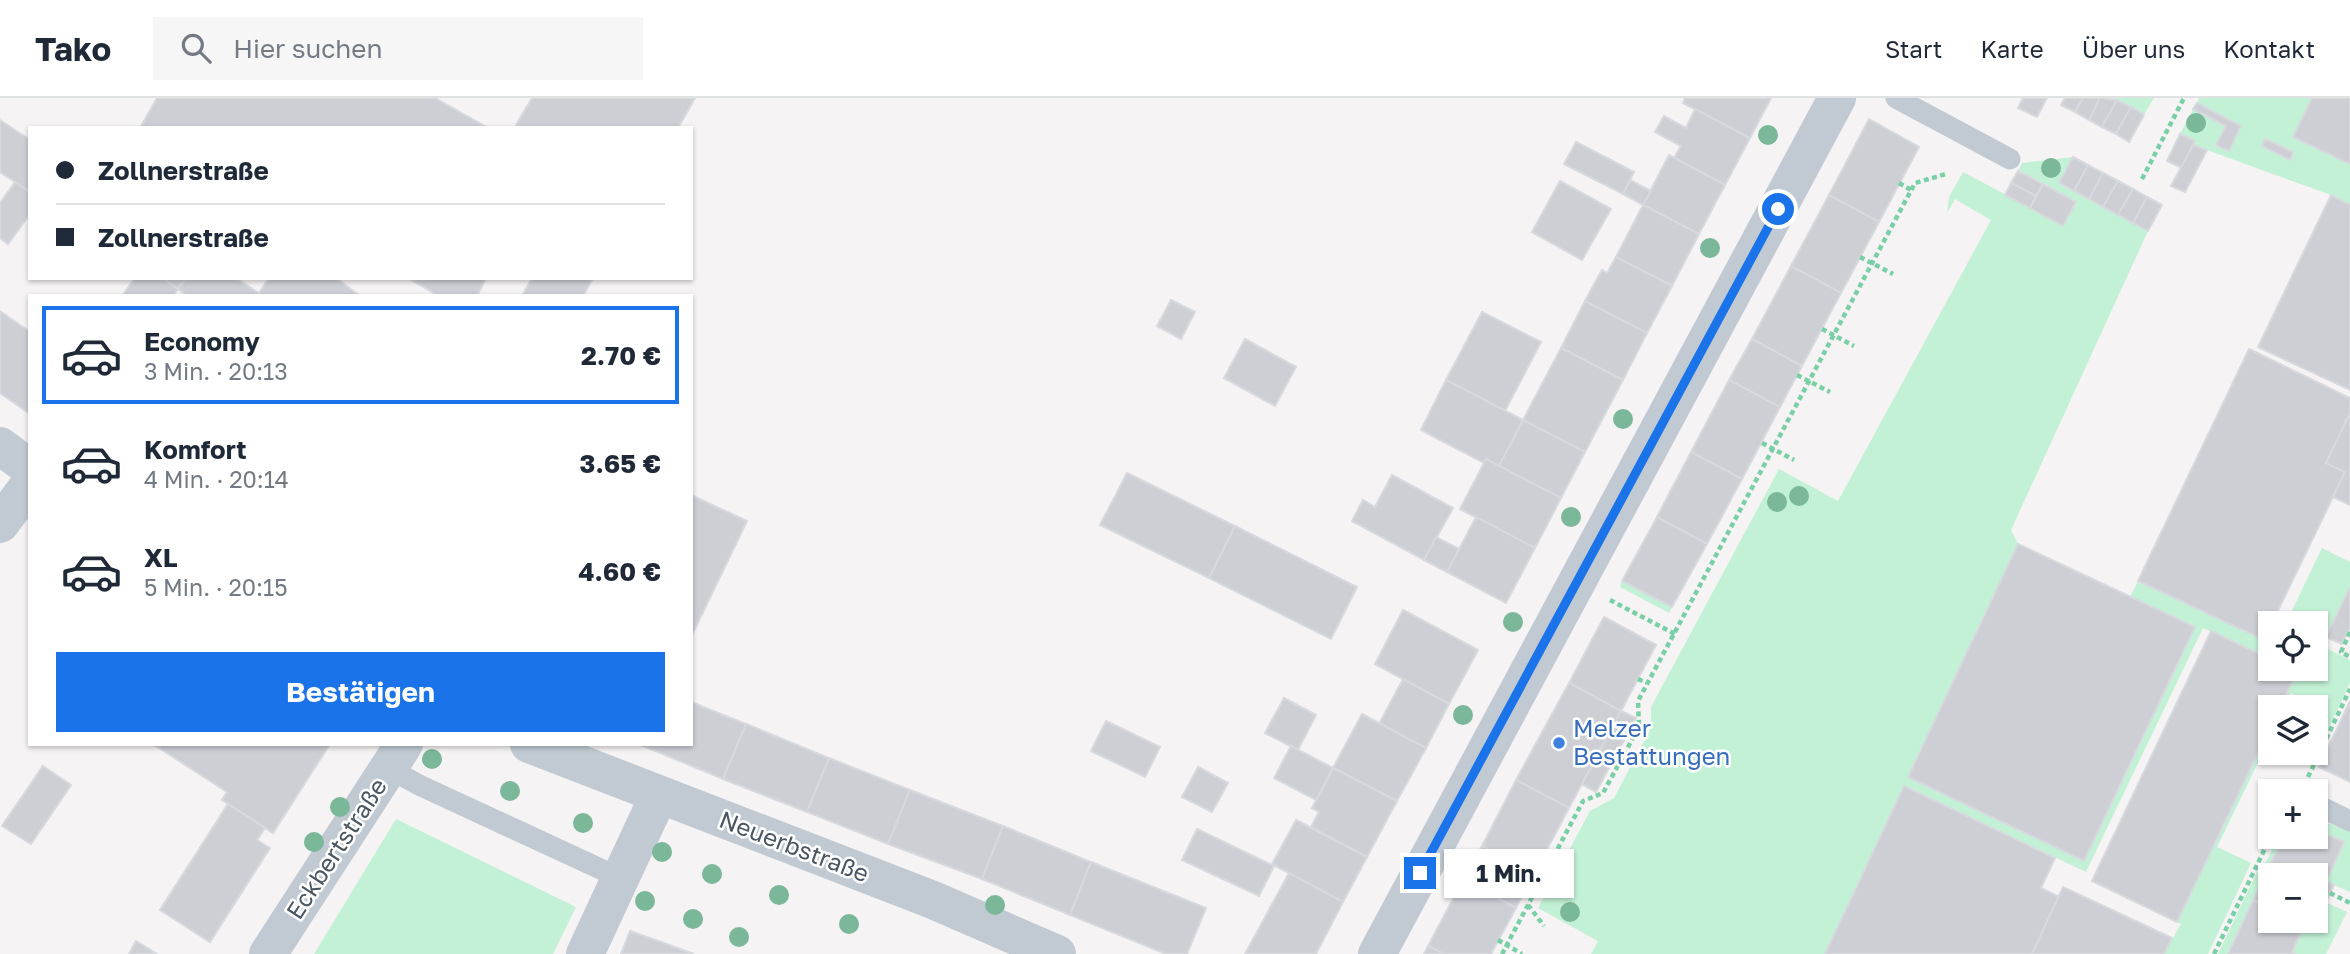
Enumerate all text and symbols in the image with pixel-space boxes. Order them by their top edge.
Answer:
search box [153,17,643,80]
text: Tako [35,29,111,68]
icon: search [177,29,215,67]
text: Hier suchen [233,33,382,64]
text: Start [1885,34,1942,63]
text: Karte [1980,34,2044,63]
text: Über uns [2082,34,2185,63]
text: Kontakt [2223,34,2315,63]
text: Zollnerstraße [98,155,269,186]
route start [1762,193,1794,225]
text: Zollnerstraße [98,222,269,253]
icon: car [60,324,123,387]
text: Economy [144,326,260,357]
text: 2.70 € [581,340,661,371]
text: 3 Min. · 20:13 [144,357,288,385]
icon: car [60,432,123,495]
text: Komfort [144,434,247,465]
text: 3.65 € [580,448,661,479]
text: 4 Min. · 20:14 [144,465,289,493]
icon: car [60,540,123,603]
text: XL [144,542,178,573]
text: 4.60 € [578,556,661,587]
text: 5 Min. · 20:15 [144,573,287,601]
map controls [2258,611,2328,933]
button: locate [2258,611,2328,681]
button: Bestätigen [56,652,665,732]
button: layers [2258,695,2328,765]
place label: Melzer Bestattungen [1573,713,1730,770]
marker: Melzer Bestattungen [1551,735,1567,751]
street label: Eckbertstraße [279,772,392,924]
button: + [2258,779,2328,849]
street label: Neuerbstraße [716,804,873,887]
callout: 1 Min. [1444,848,1574,898]
route end [1404,857,1436,889]
text: 1 Min. [1476,859,1542,887]
button: − [2258,863,2328,933]

